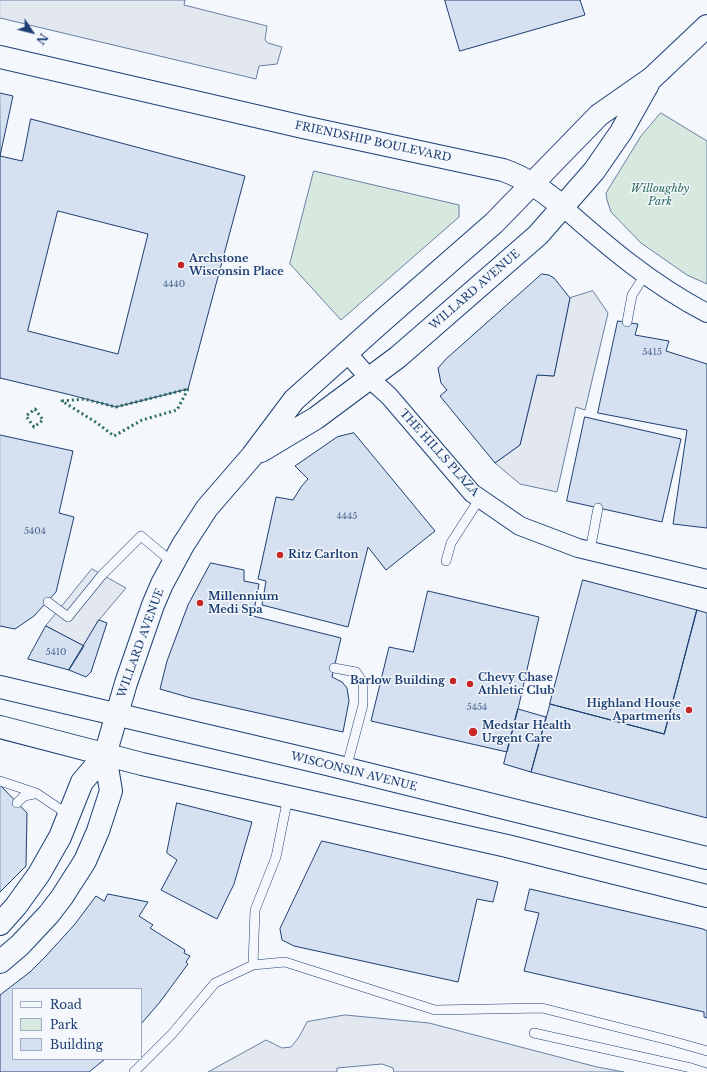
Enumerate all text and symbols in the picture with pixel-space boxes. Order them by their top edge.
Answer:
north arrow [12,12,52,52]
text: N [33,31,51,47]
street label: FRIENDSHIP BOULEVARD [294,119,452,165]
park label: Willoughby Park [631,182,689,208]
street label: WILLARD AVENUE [427,247,523,333]
place label: Archstone Wisconsin Place [189,252,284,278]
marker: Archstone Wisconsin Place [176,260,186,270]
house number: 4440 [163,279,185,289]
house number: 5415 [642,347,662,357]
street label: THE HILLS PLAZA [397,407,481,499]
house number: 4445 [337,511,357,521]
house number: 5404 [24,526,46,536]
place label: Ritz Carlton [288,548,359,562]
marker: Ritz Carlton [275,550,285,560]
street label: WILLARD AVENUE [115,587,167,699]
place label: Millennium Medi Spa [208,590,279,616]
marker: Millennium Medi Spa [195,598,205,608]
house number: 5410 [46,647,66,657]
place label: Chevy Chase Athletic Club [478,671,555,697]
place label: Barlow Building [350,674,445,688]
marker: Barlow Building [448,676,458,686]
marker: Chevy Chase Athletic Club [465,679,475,689]
place label: Highland House Apartments [587,697,681,723]
house number: 5454 [467,702,487,712]
marker: Highland House Apartments [684,705,694,715]
place label: Medstar Health Urgent Care [482,719,571,745]
marker: Medstar Health Urgent Care [467,726,479,738]
street label: WISCONSIN AVENUE [289,750,419,794]
legend [12,988,142,1060]
text: Road [50,997,82,1012]
text: Park [50,1017,78,1032]
text: Building [50,1037,103,1052]

